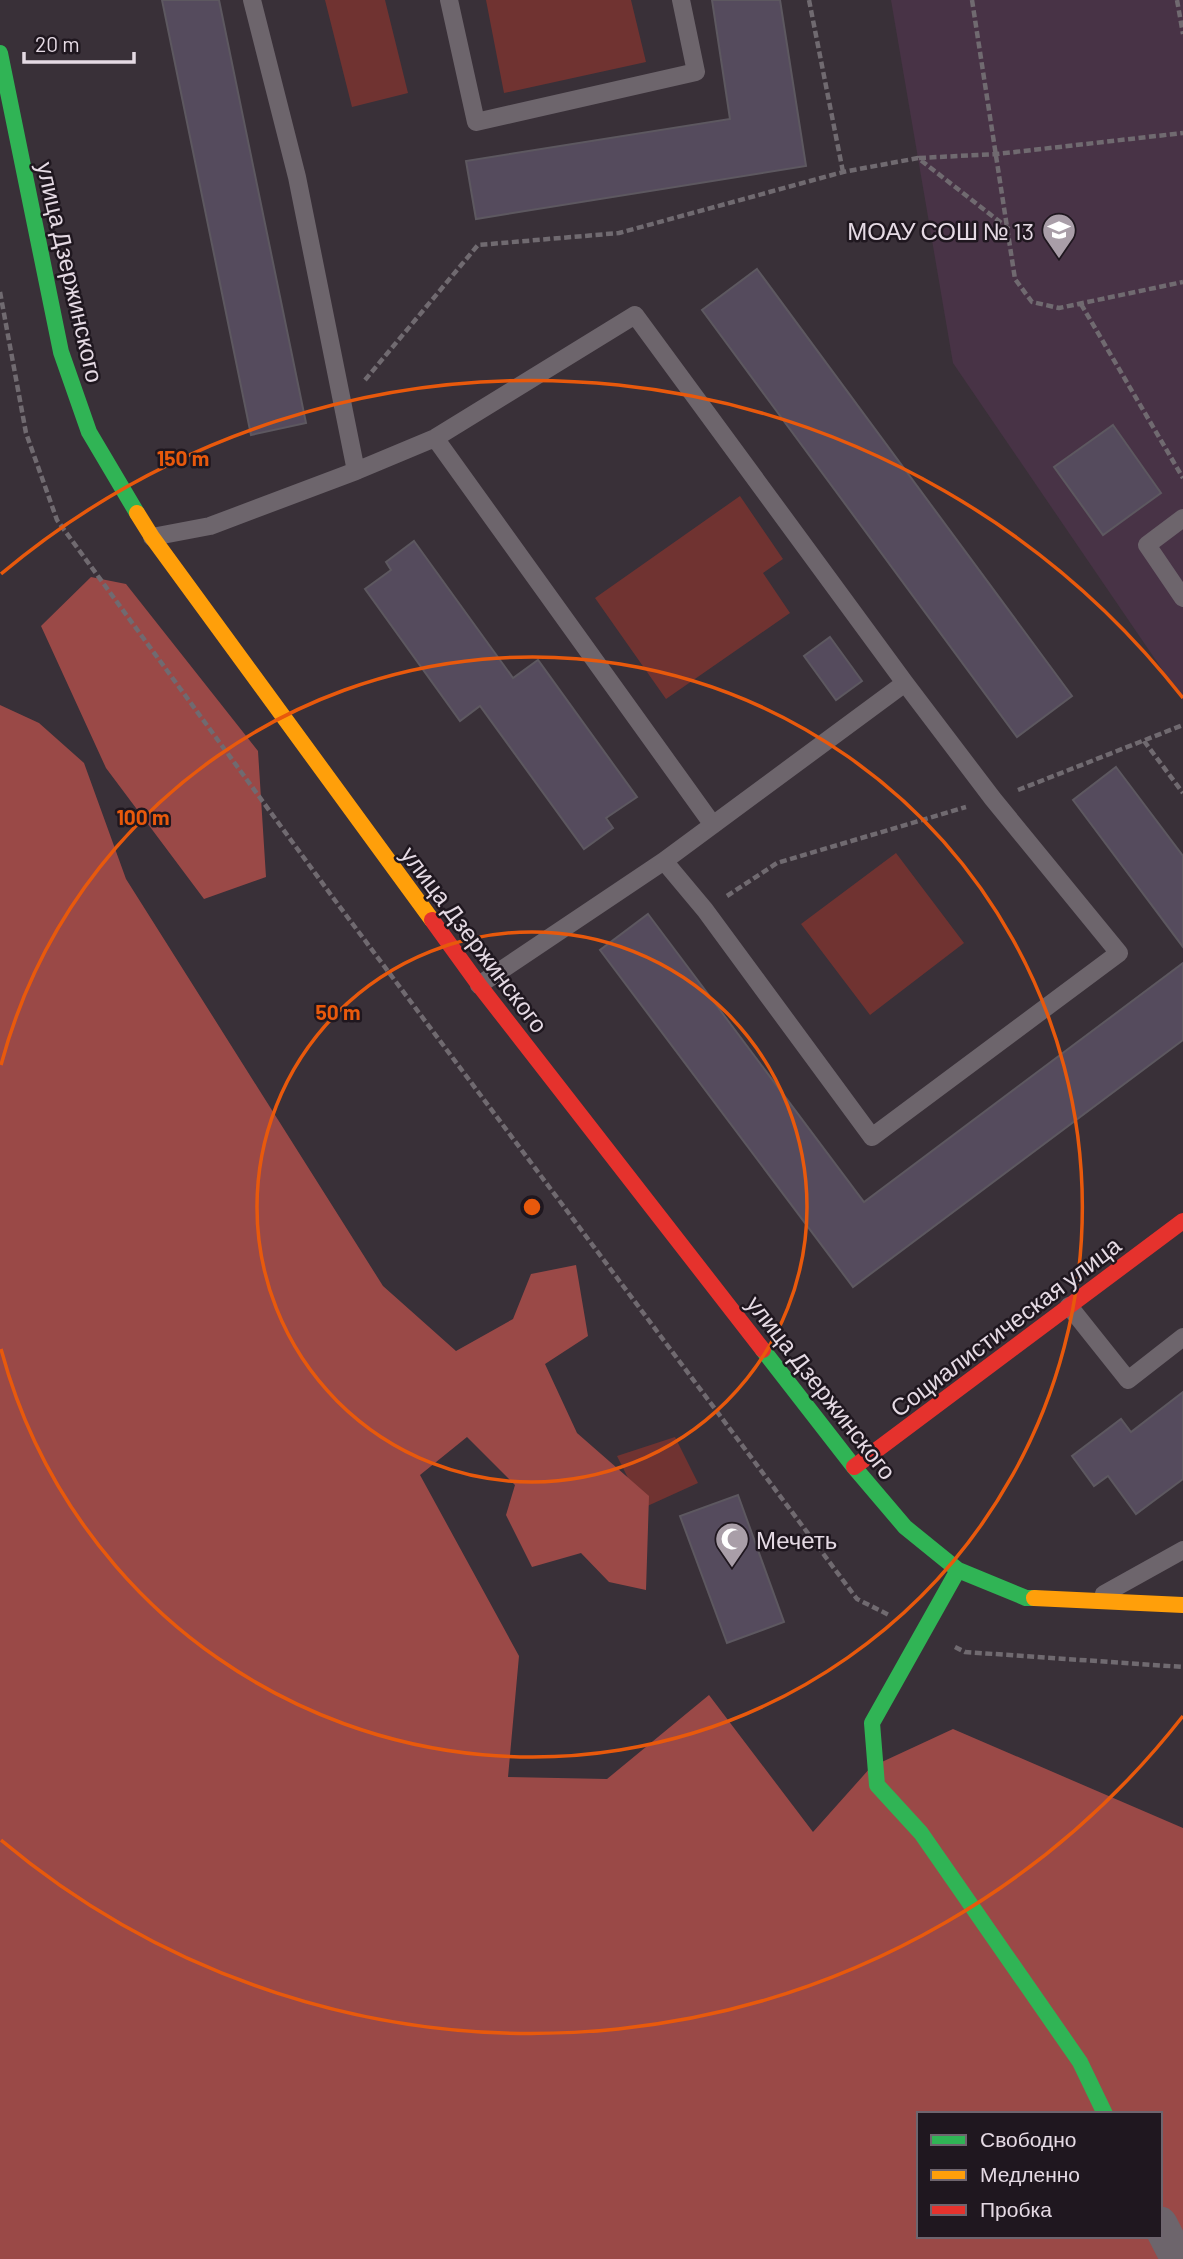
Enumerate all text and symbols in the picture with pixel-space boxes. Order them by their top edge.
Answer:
scale bar [24,21,135,65]
text: 20 m [35,31,80,56]
street label: улица Дзержинского [31,159,111,385]
school or university icon: МОАУ СОШ № 13 [1040,211,1078,260]
place label: МОАУ СОШ № 13 [847,216,1034,245]
text: 150 m [157,445,209,470]
text: 100 m [116,804,170,829]
street label: улица Дзержинского [396,840,554,1038]
text: 50 m [315,999,361,1024]
centre of rings [520,1195,544,1219]
street label: Социалистическая улица [884,1229,1126,1422]
street label: улица Дзержинского [741,1289,903,1485]
mosque icon: Мечеть [713,1520,751,1569]
place label: Мечеть [756,1525,837,1554]
legend [917,2112,1162,2238]
text: Свободно [980,2126,1077,2151]
text: Медленно [980,2161,1080,2186]
text: Пробка [980,2196,1052,2221]

